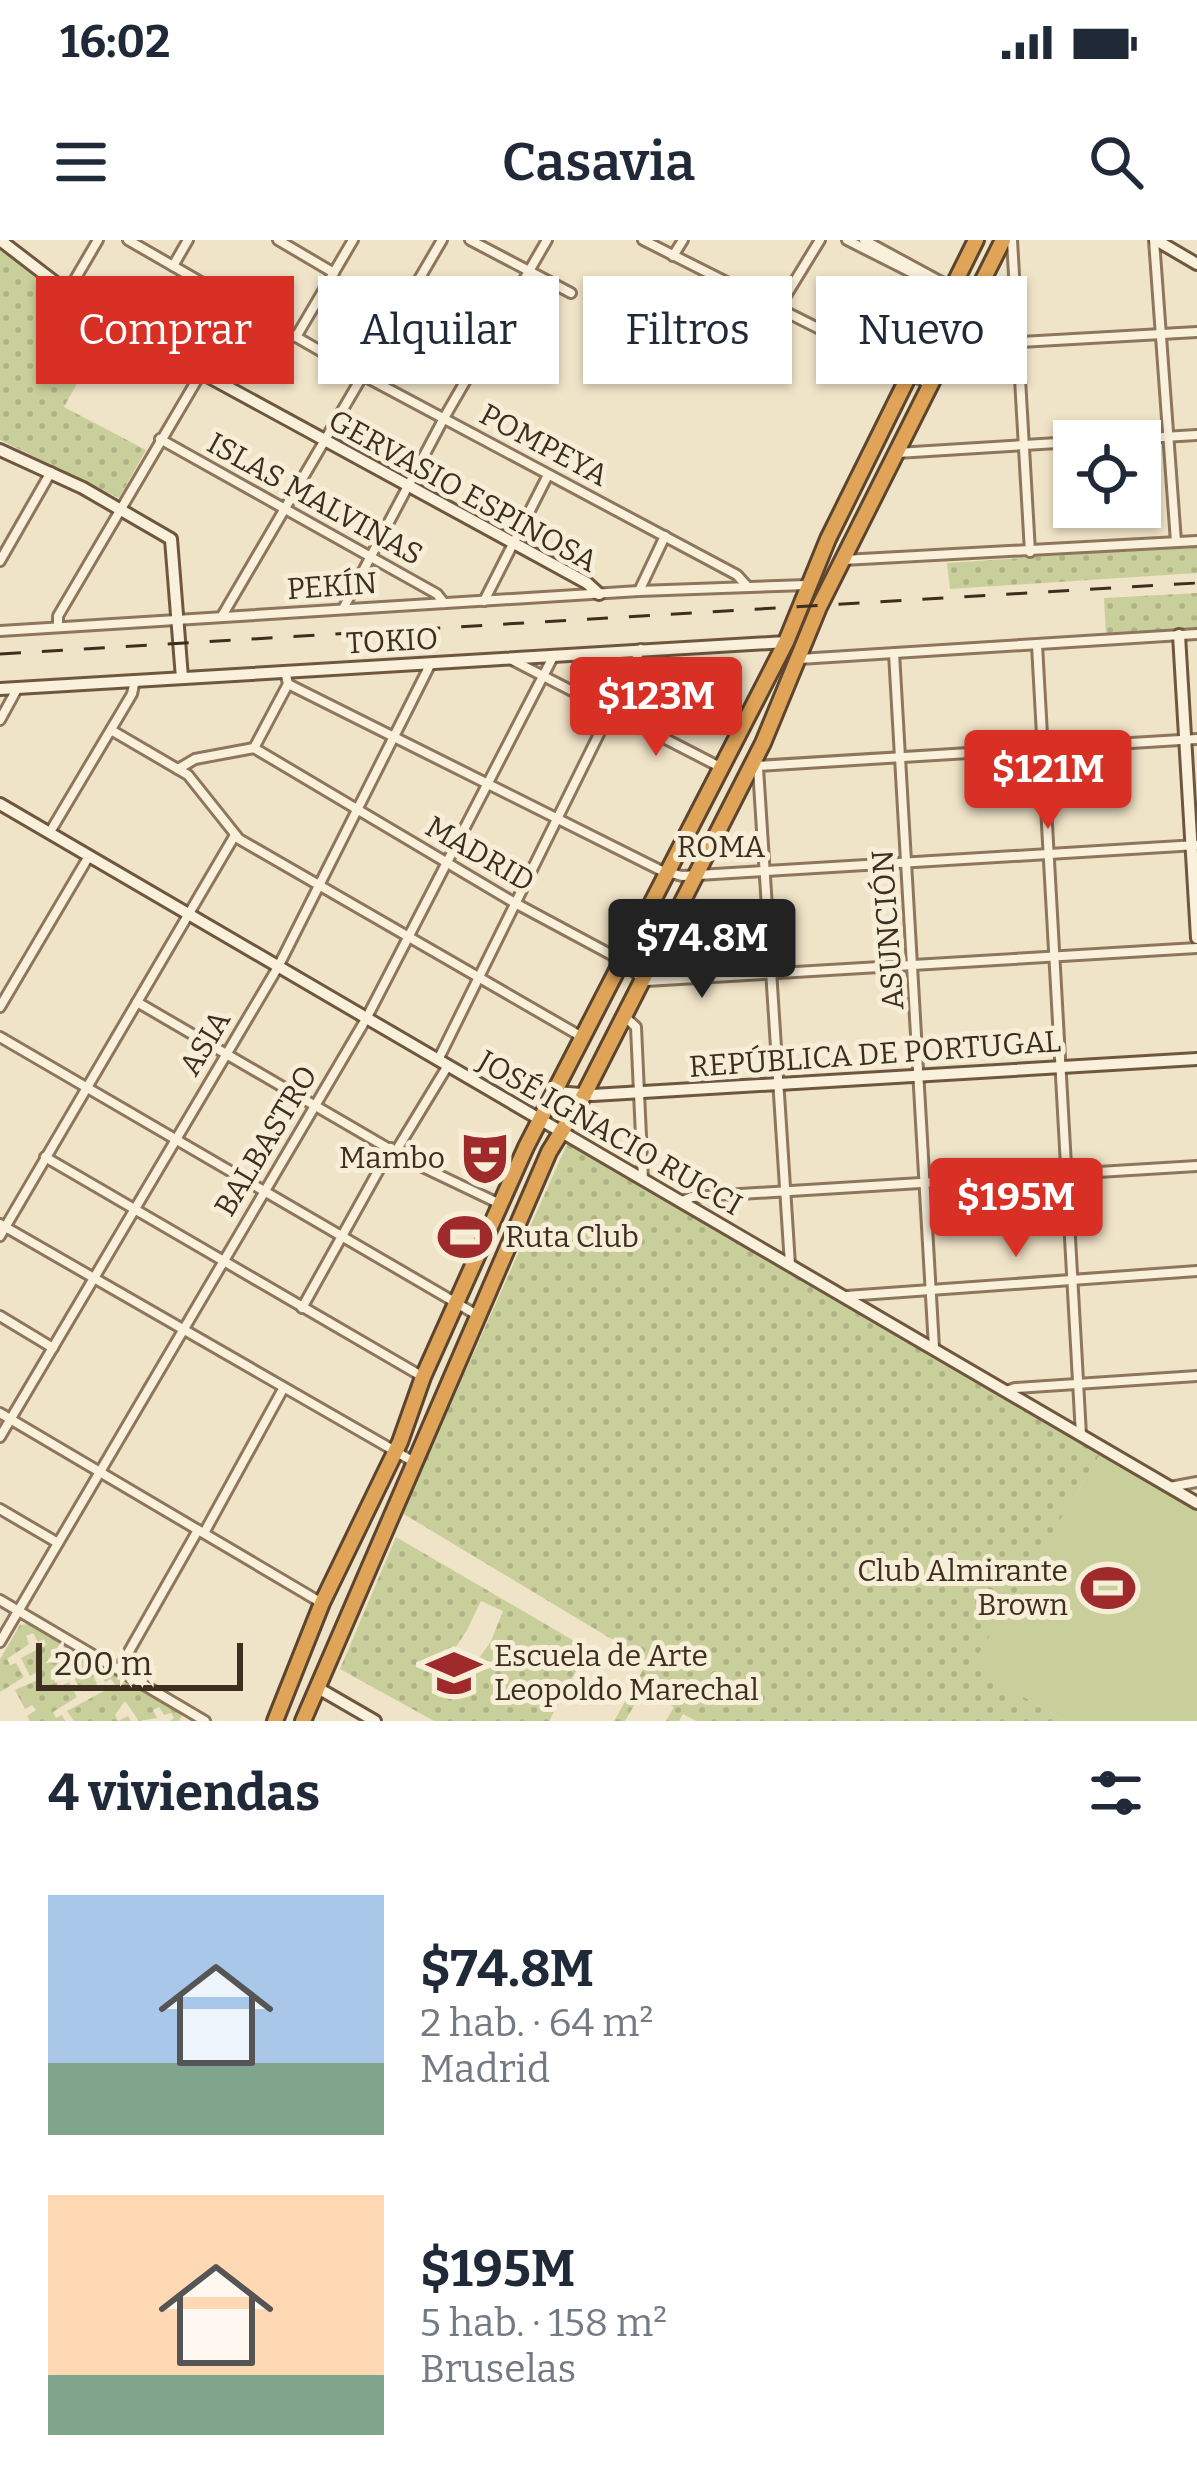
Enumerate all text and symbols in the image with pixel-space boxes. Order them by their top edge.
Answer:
text: 16:02 [60,15,170,69]
icon: menu [48,129,114,195]
icon: search [1083,129,1149,195]
text: Casavia [502,130,695,194]
chip: Comprar [36,276,294,384]
chip: Alquilar [318,276,559,384]
chip: Filtros [583,276,792,384]
chip: Nuevo [816,276,1027,384]
street label: POMPEYA [474,396,615,494]
street label: GERVASIO ESPINOSA [322,402,604,580]
map controls [1053,420,1161,528]
button: locate [1053,420,1161,528]
street label: ISLAS MALVINAS [201,425,429,573]
street label: PEKÍN [286,565,378,607]
street label: TOKIO [345,621,439,661]
pin: $123M [572,657,740,759]
text: $123M [597,673,715,719]
pin: $121M [964,730,1132,832]
text: $121M [991,746,1105,792]
street label: MADRID [419,809,541,899]
street label: ROMA [677,829,766,865]
street label: ASUNCIÓN [864,849,912,1011]
pin: $74.8M [604,899,800,1001]
text: $74.8M [635,915,769,961]
street label: ASIA [172,1004,239,1082]
street label: REPÚBLICA DE PORTUGAL [688,1023,1062,1085]
street label: JOSÉ IGNACIO RUCCI [471,1042,748,1223]
street label: BALBASTRO [207,1059,325,1223]
theatre icon: Mambo [456,1129,514,1187]
place label: Mambo [339,1140,445,1176]
pin: $195M [932,1158,1100,1260]
text: $195M [957,1174,1075,1220]
sports icon: Ruta Club [436,1208,494,1266]
place label: Ruta Club [505,1219,639,1255]
place label: Club Almirante Brown [857,1553,1068,1623]
sports icon: Club Almirante Brown [1079,1559,1137,1617]
scale bar [36,1637,243,1690]
place label: Escuela de Arte Leopoldo Marechal [494,1638,759,1708]
text: 200 m [54,1644,152,1684]
school or university icon: Escuela de Arte Leopoldo Marechal [425,1644,483,1702]
icon: filters [1083,1760,1149,1826]
text: 4 viviendas [48,1762,320,1824]
text: $74.8M [420,1938,594,2000]
icon: home [144,1943,288,2087]
text: 2 hab. · 64 m² [420,2000,653,2046]
text: Madrid [420,2046,550,2092]
text: $195M [420,2238,575,2300]
icon: home [144,2243,288,2387]
text: 5 hab. · 158 m² [420,2300,667,2346]
text: Bruselas [420,2346,576,2392]

